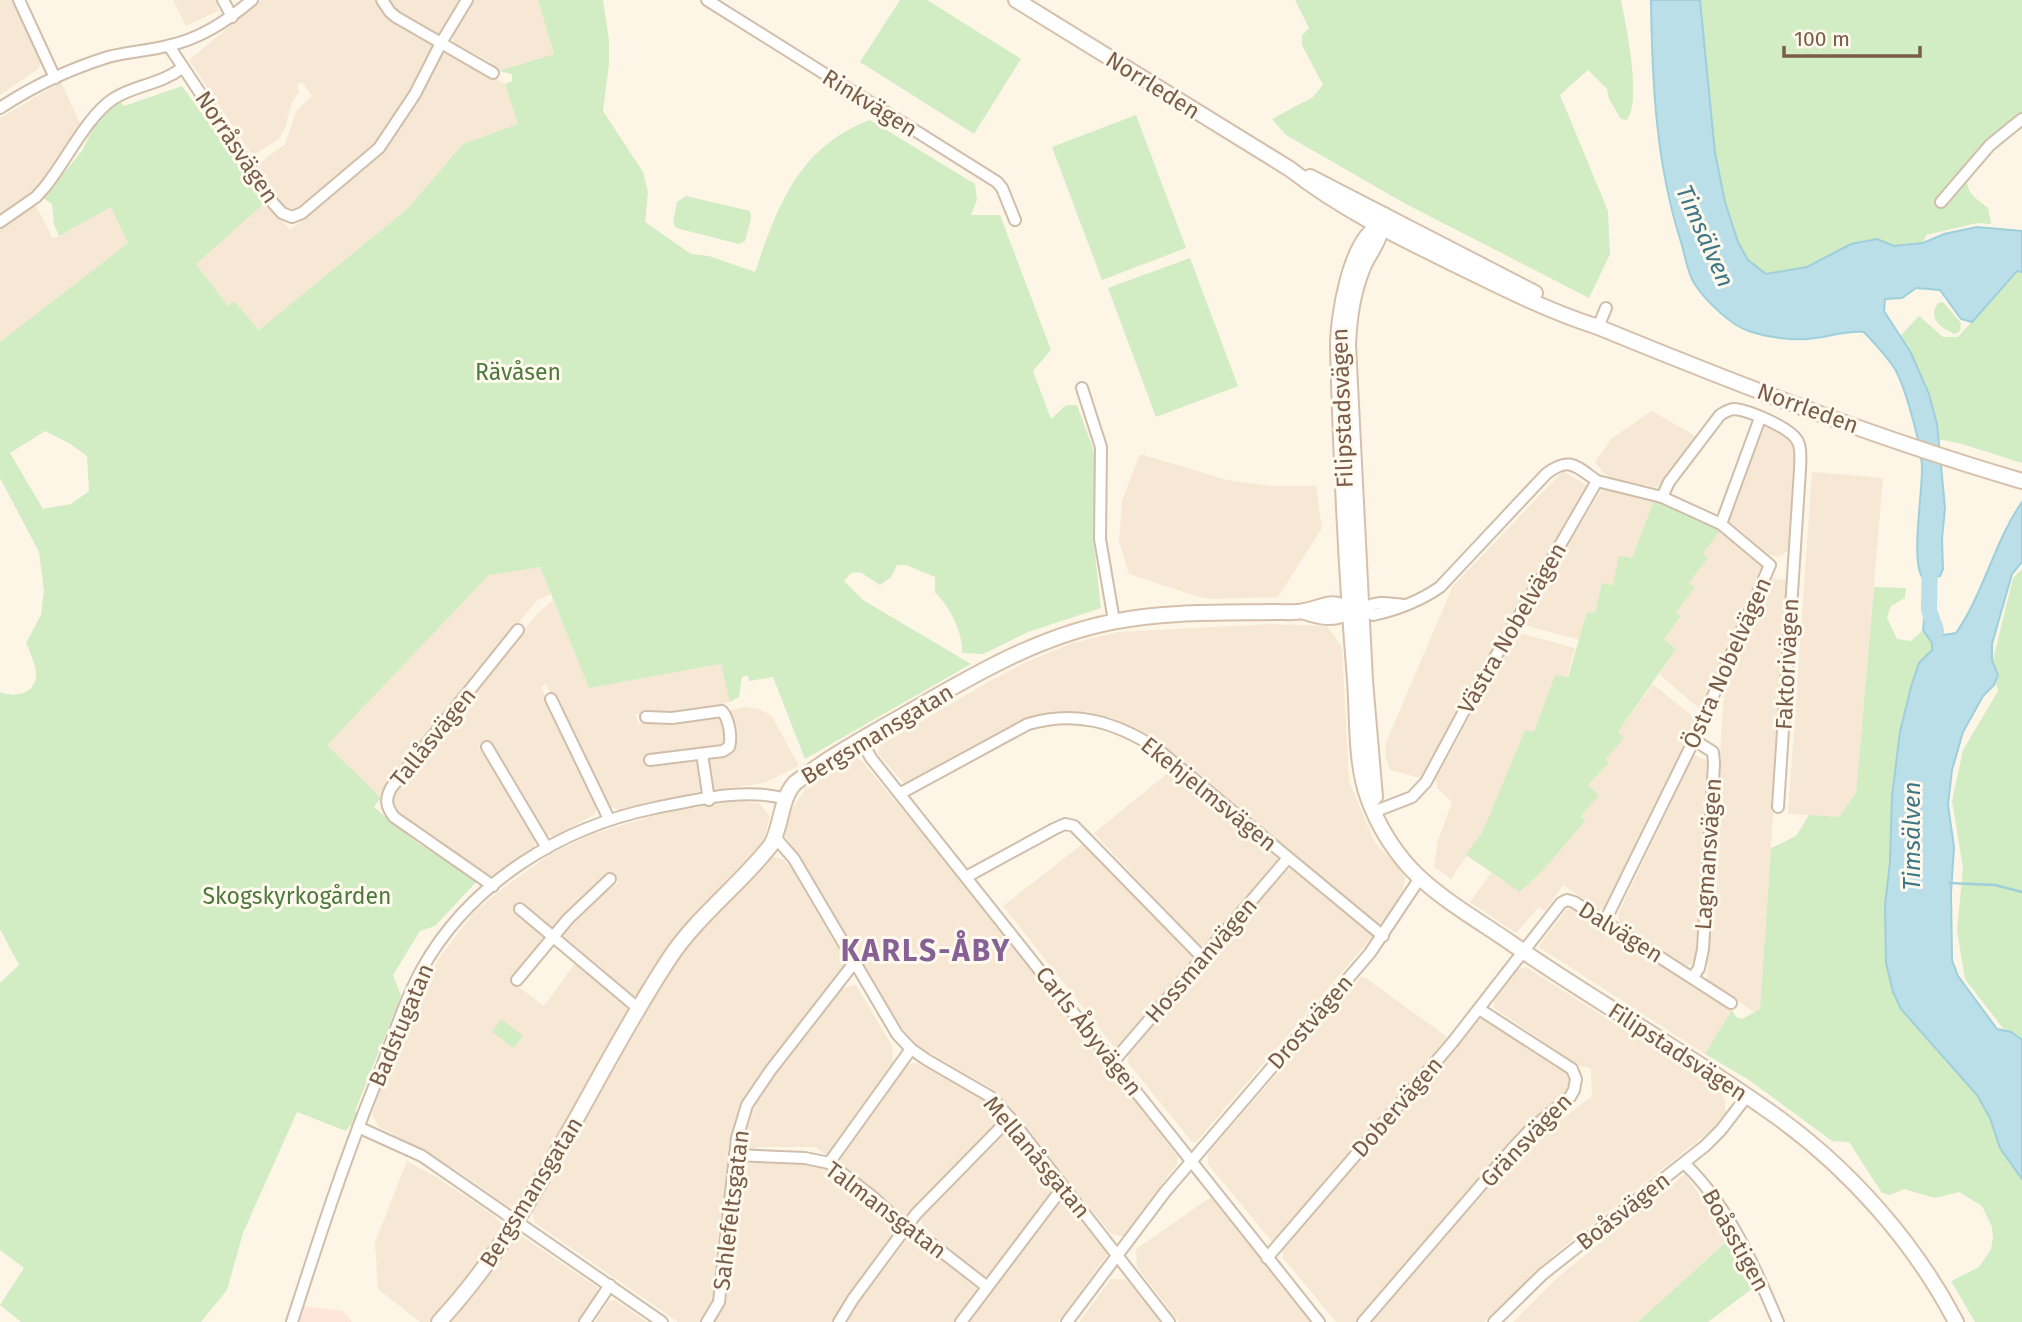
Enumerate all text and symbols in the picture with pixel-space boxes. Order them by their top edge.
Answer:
scale bar [1784,14,1920,58]
text: 100 m [1794,26,1850,52]
street label: Norrleden [1101,45,1205,125]
street label: Rinkvägen [817,63,923,143]
street label: Norråsvägen [189,85,285,209]
water label: Timsälven [1670,181,1740,291]
street label: Filipstadsvägen [1325,327,1359,489]
park label: Rävåsen [475,358,561,386]
street label: Norrleden [1753,377,1863,439]
street label: Västra Nobelvägen [1452,538,1572,718]
street label: Östra Nobelvägen [1677,573,1777,753]
street label: Faktorivägen [1770,597,1804,731]
street label: Bergsmansgatan [796,678,958,790]
street label: Tallåsvägen [384,682,482,792]
street label: Ekehjelmsvägen [1135,731,1283,857]
street label: Lagmansvägen [1689,777,1727,931]
water label: Timsälven [1898,782,1926,890]
park label: Skogskyrkogården [202,882,392,910]
street label: Hossmanvägen [1139,892,1263,1028]
street label: Dalvägen [1574,895,1668,969]
district label: KARLS-ÅBY [841,930,1011,969]
street label: Badstugatan [363,959,439,1091]
street label: Carls Åbyvägen [1030,959,1150,1101]
street label: Drostvägen [1261,969,1359,1075]
street label: Filipstadsvägen [1603,997,1753,1107]
street label: Dobervägen [1346,1051,1448,1163]
street label: Gränsvägen [1474,1087,1578,1193]
street label: Mellanåsgatan [978,1090,1096,1224]
street label: Bergsmansgatan [474,1112,588,1272]
street label: Sahlefeltsgatan [707,1128,755,1292]
street label: Talmansgatan [820,1155,952,1265]
street label: Boåsvägen [1571,1166,1675,1256]
street label: Boåsstigen [1696,1184,1776,1296]

